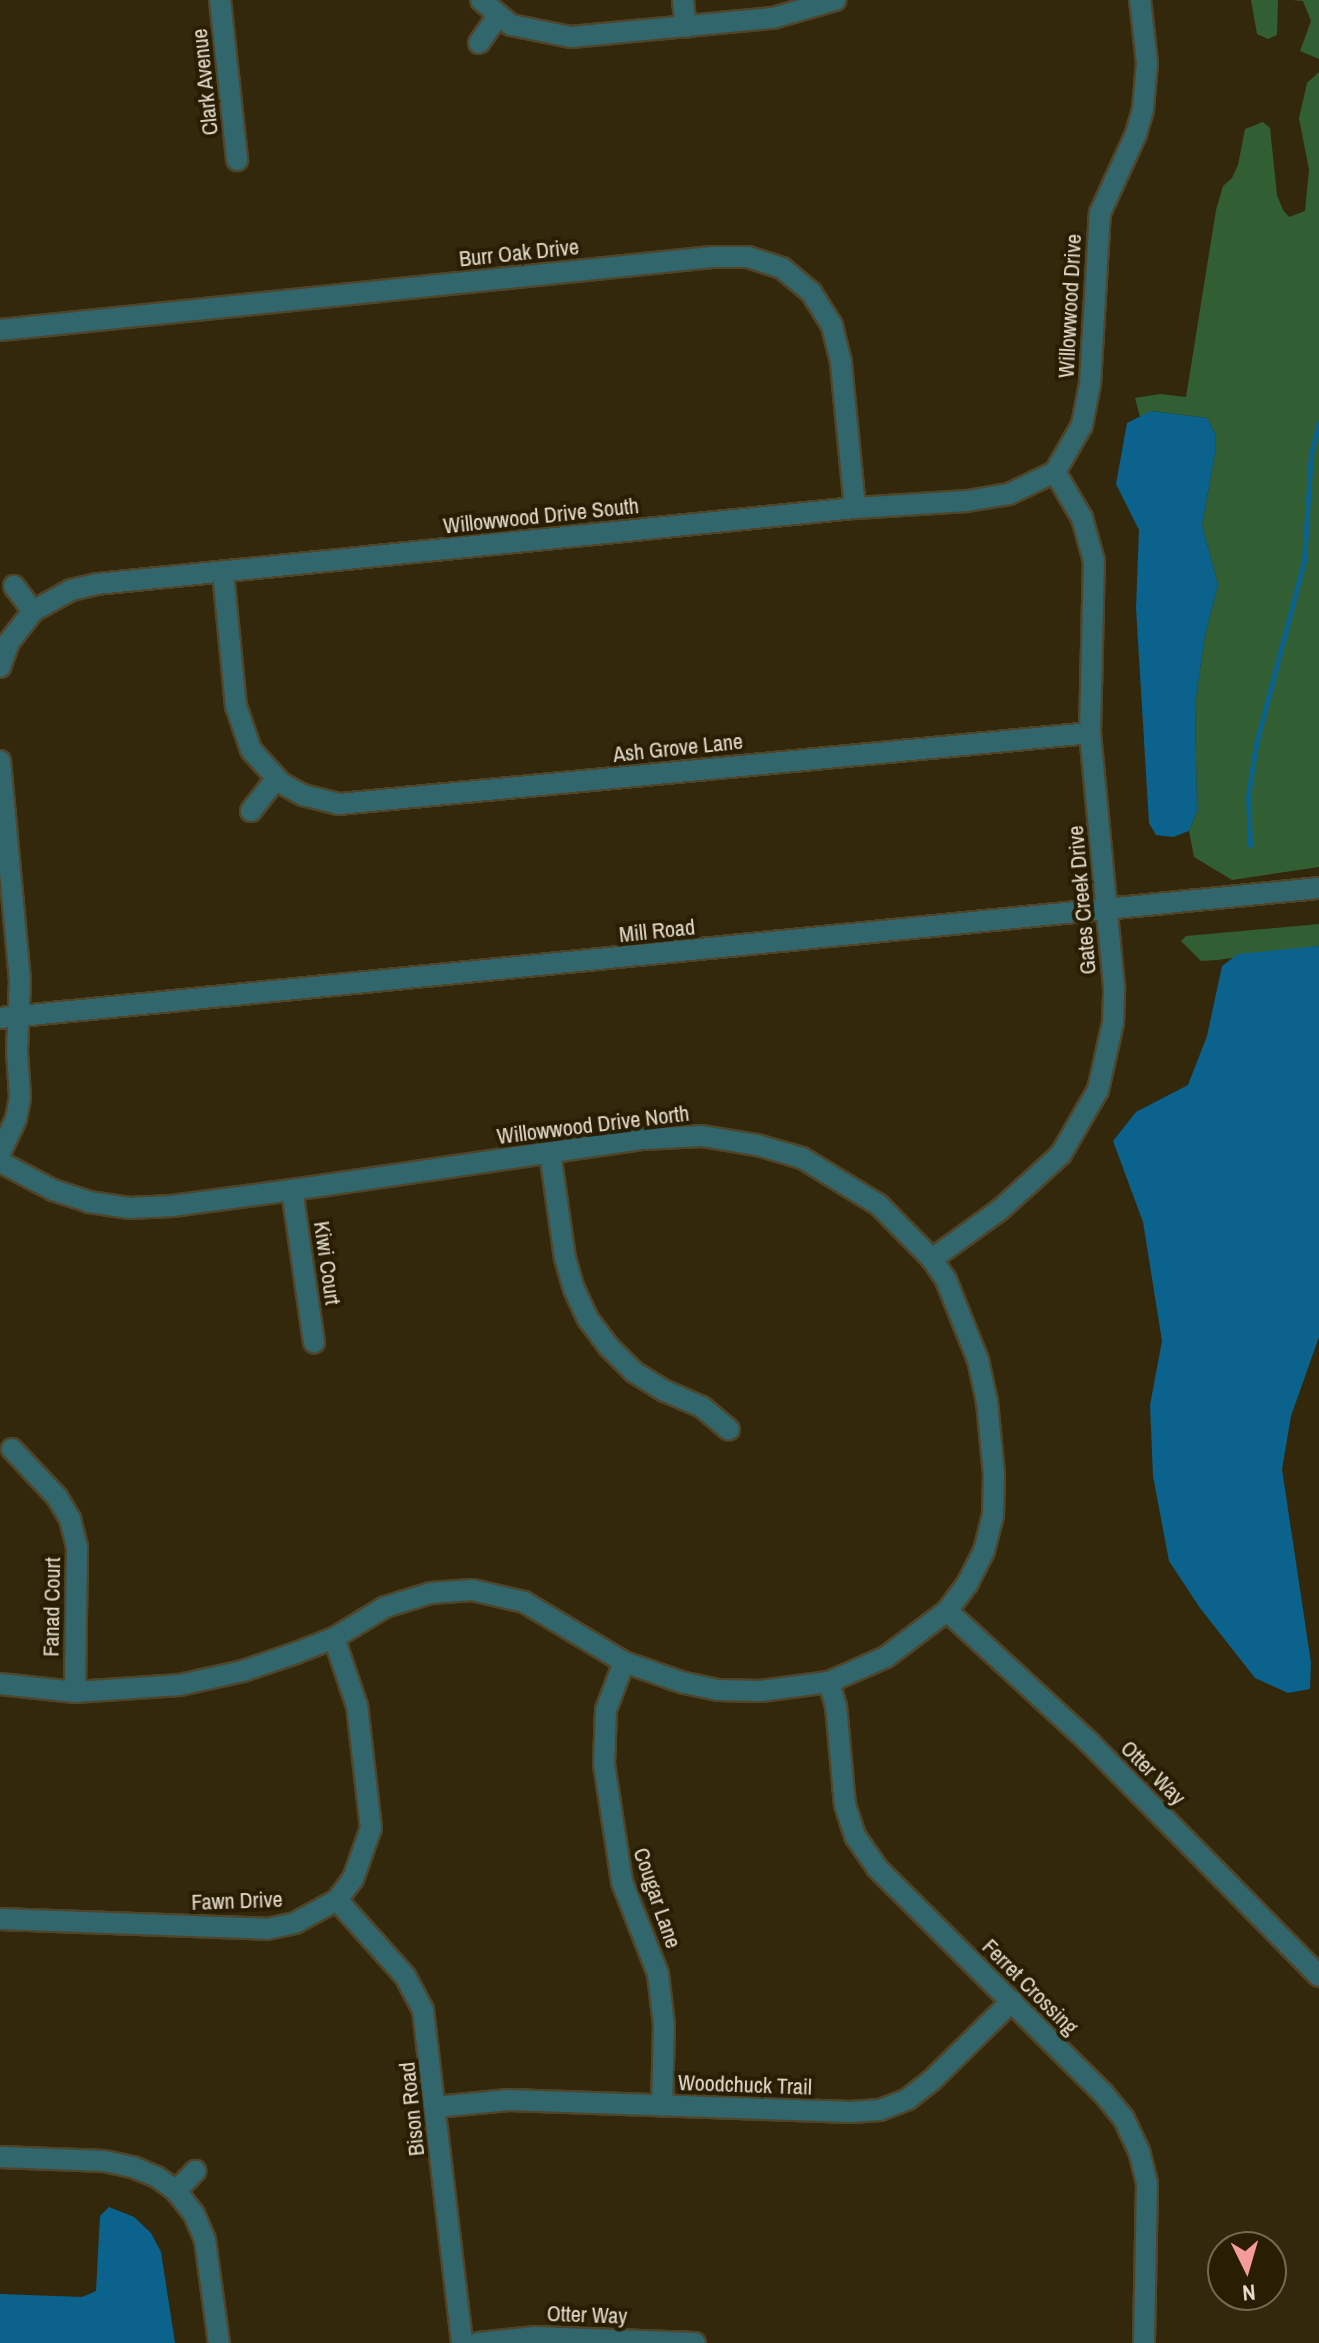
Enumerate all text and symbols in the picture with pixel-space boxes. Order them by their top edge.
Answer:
street label: Clark Avenue [186,27,224,137]
street label: Willowwood Drive [1053,233,1087,379]
street label: Burr Oak Drive [458,234,580,272]
street label: Willowwood Drive South [442,493,640,539]
street label: Ash Grove Lane [612,728,744,768]
street label: Gates Creek Drive [1062,824,1102,976]
street label: Mill Road [618,914,696,948]
street label: Willowwood Drive North [495,1100,691,1150]
street label: Kiwi Court [308,1219,346,1307]
street label: Fanad Court [38,1557,66,1657]
street label: Otter Way [1115,1735,1191,1811]
street label: Cougar Lane [628,1844,686,1952]
street label: Fawn Drive [191,1886,283,1916]
street label: Ferret Crossing [977,1934,1083,2040]
street label: Bison Road [394,2061,430,2157]
street label: Woodchuck Trail [677,2069,813,2101]
north arrow [1207,2231,1287,2311]
text: N [1241,2277,1257,2308]
street label: Otter Way [546,2300,628,2330]

